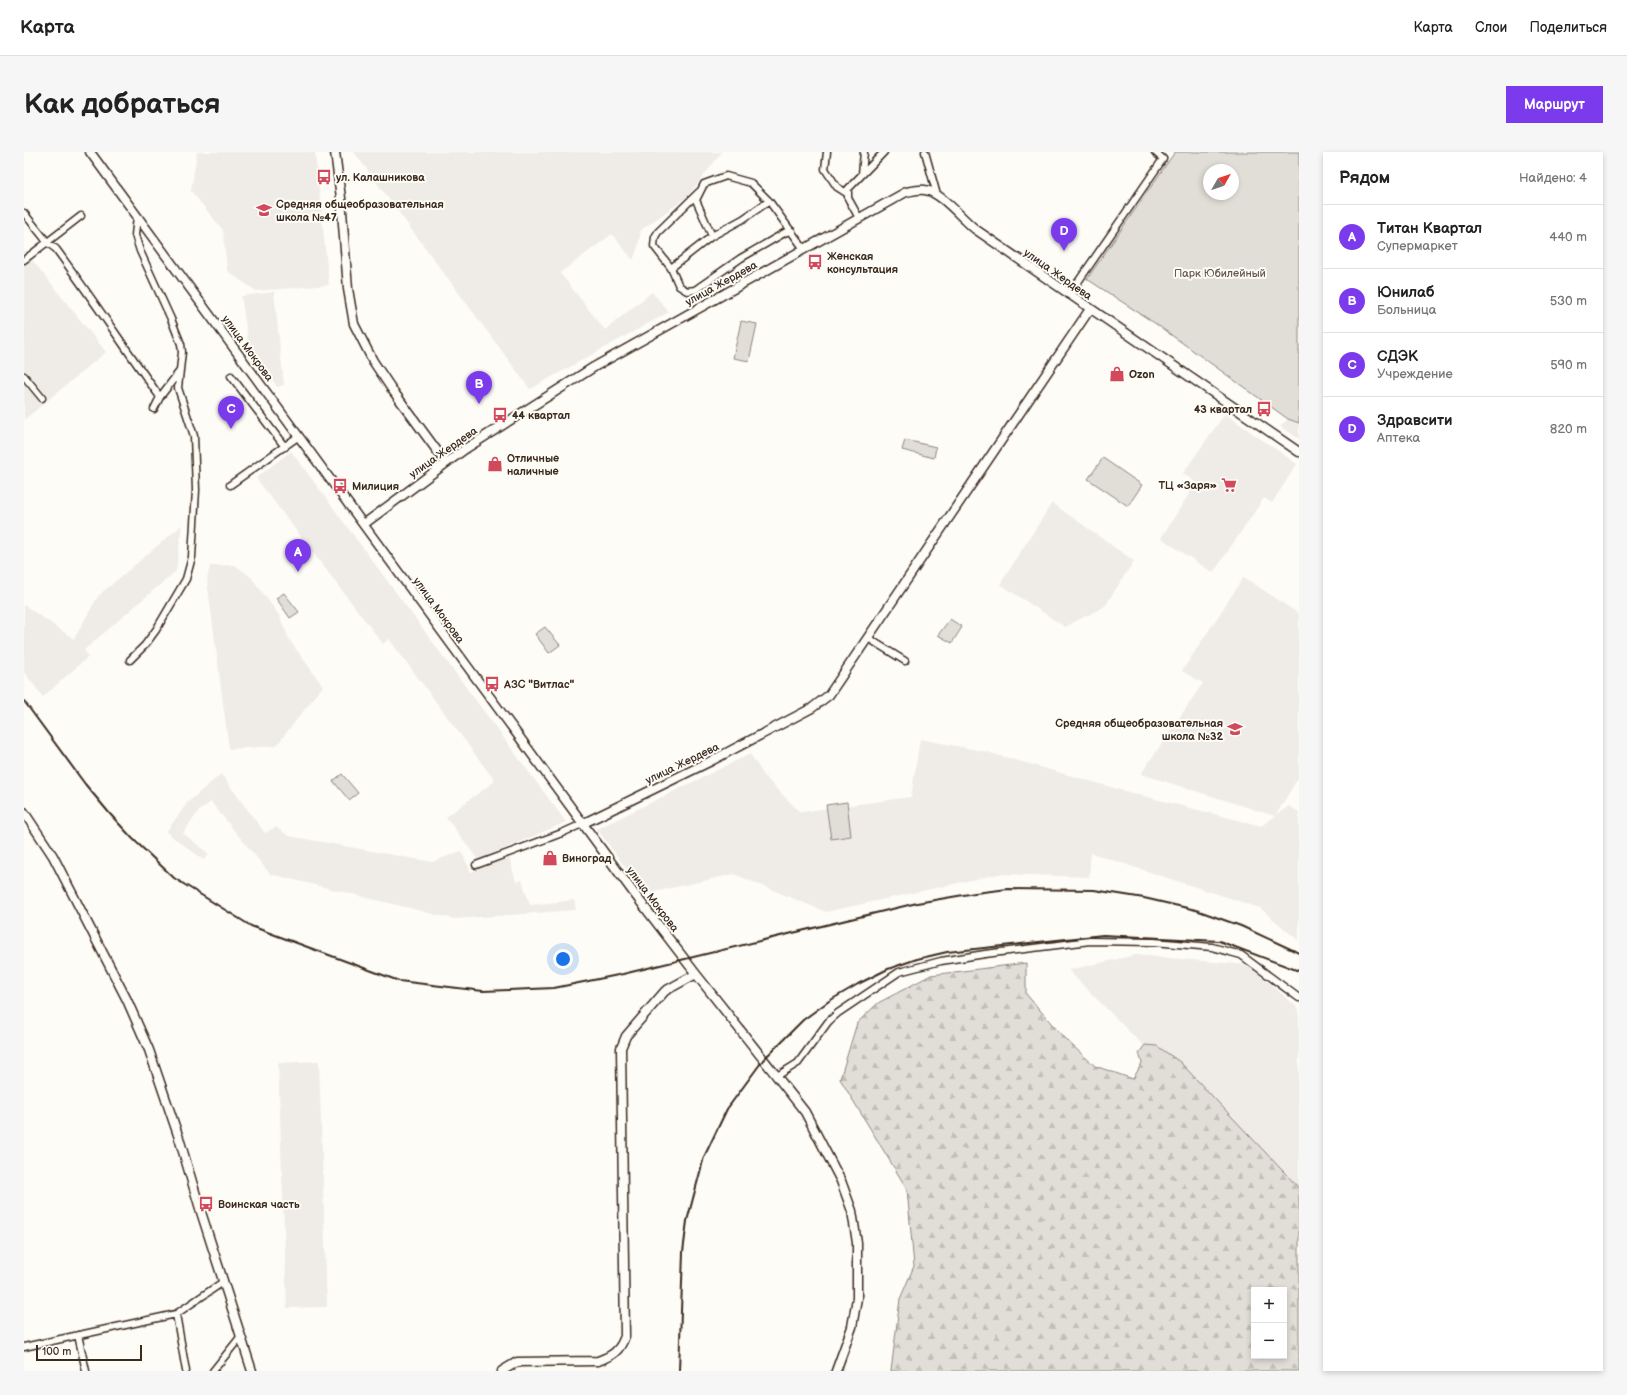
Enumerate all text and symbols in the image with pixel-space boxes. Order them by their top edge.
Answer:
text: Карта [20,16,74,39]
text: Карта [1413,19,1453,36]
text: Слои [1475,19,1507,36]
text: Поделиться [1529,19,1607,36]
button: Маршрут [1506,86,1603,123]
text: Как добраться [24,88,221,121]
north arrow [1203,164,1239,200]
bus stop icon: ул. Калашникова [315,168,333,186]
text: Рядом [1339,168,1390,188]
text: Найдено: 4 [1519,170,1587,186]
place label: ул. Калашникова [336,171,425,184]
place label: Средняя общеобразовательная школа №47 [276,198,444,224]
school or university icon: Средняя общеобразовательная школа №47 [255,201,273,219]
pin: D [1051,218,1077,251]
text: Титан Квартал [1377,219,1482,238]
text: A [1348,229,1356,245]
text: 440 m [1549,229,1587,245]
text: Супермаркет [1377,238,1458,254]
street label: улица Жердева [1021,246,1095,303]
place label: Женская консультация [827,250,898,276]
bus stop icon: Женская консультация [806,253,824,271]
street label: улица Жердева [683,258,760,309]
park label: Парк Юбилейный [1174,267,1266,280]
text: Юнилаб [1377,283,1435,302]
text: B [1347,293,1357,309]
text: 530 m [1550,293,1587,309]
text: Больница [1377,302,1436,318]
street label: улица Мокрова [219,313,276,384]
text: СДЭК [1377,347,1418,366]
text: C [1347,357,1357,373]
text: 590 m [1550,357,1587,373]
shop icon: Ozon [1108,365,1126,383]
text: Учреждение [1377,366,1453,382]
place label: Ozon [1129,368,1155,381]
pin: B [466,371,492,404]
pin: C [218,396,244,429]
bus stop icon: 43 квартал [1255,400,1273,418]
place label: 43 квартал [1194,403,1252,416]
bus stop icon: 44 квартал [491,406,509,424]
place label: 44 квартал [512,409,570,422]
text: Здравсити [1377,411,1453,430]
text: D [1347,421,1357,437]
text: 820 m [1550,421,1587,437]
street label: улица Жердева [407,424,480,481]
text: Аптека [1377,430,1420,446]
place label: Отличные наличные [507,452,559,478]
shop icon: Отличные наличные [486,455,504,473]
supermarket icon: ТЦ «Заря» [1220,476,1238,494]
bus stop icon: Милиция [331,477,349,495]
place label: ТЦ «Заря» [1158,479,1217,492]
place label: Милиция [352,480,399,493]
pin: A [285,539,311,572]
street label: улица Мокрова [410,575,467,646]
bus stop icon: АЗС "Витлас" [483,675,501,693]
place label: АЗС "Витлас" [503,678,575,691]
place label: Средняя общеобразовательная школа №32 [1055,717,1223,743]
school or university icon: Средняя общеобразовательная школа №32 [1226,720,1244,738]
street label: улица Жердева [643,740,722,787]
shop icon: Виноград [541,849,559,867]
place label: Виноград [562,852,612,865]
street label: улица Мокрова [624,864,682,935]
your location [553,949,573,969]
bus stop icon: Воинская часть [197,1195,215,1213]
place label: Воинская часть [218,1198,300,1211]
map controls [1251,1287,1287,1359]
button: + [1251,1287,1287,1323]
button: − [1251,1323,1287,1359]
scale bar [36,1343,142,1362]
text: 100 m [42,1345,71,1358]

